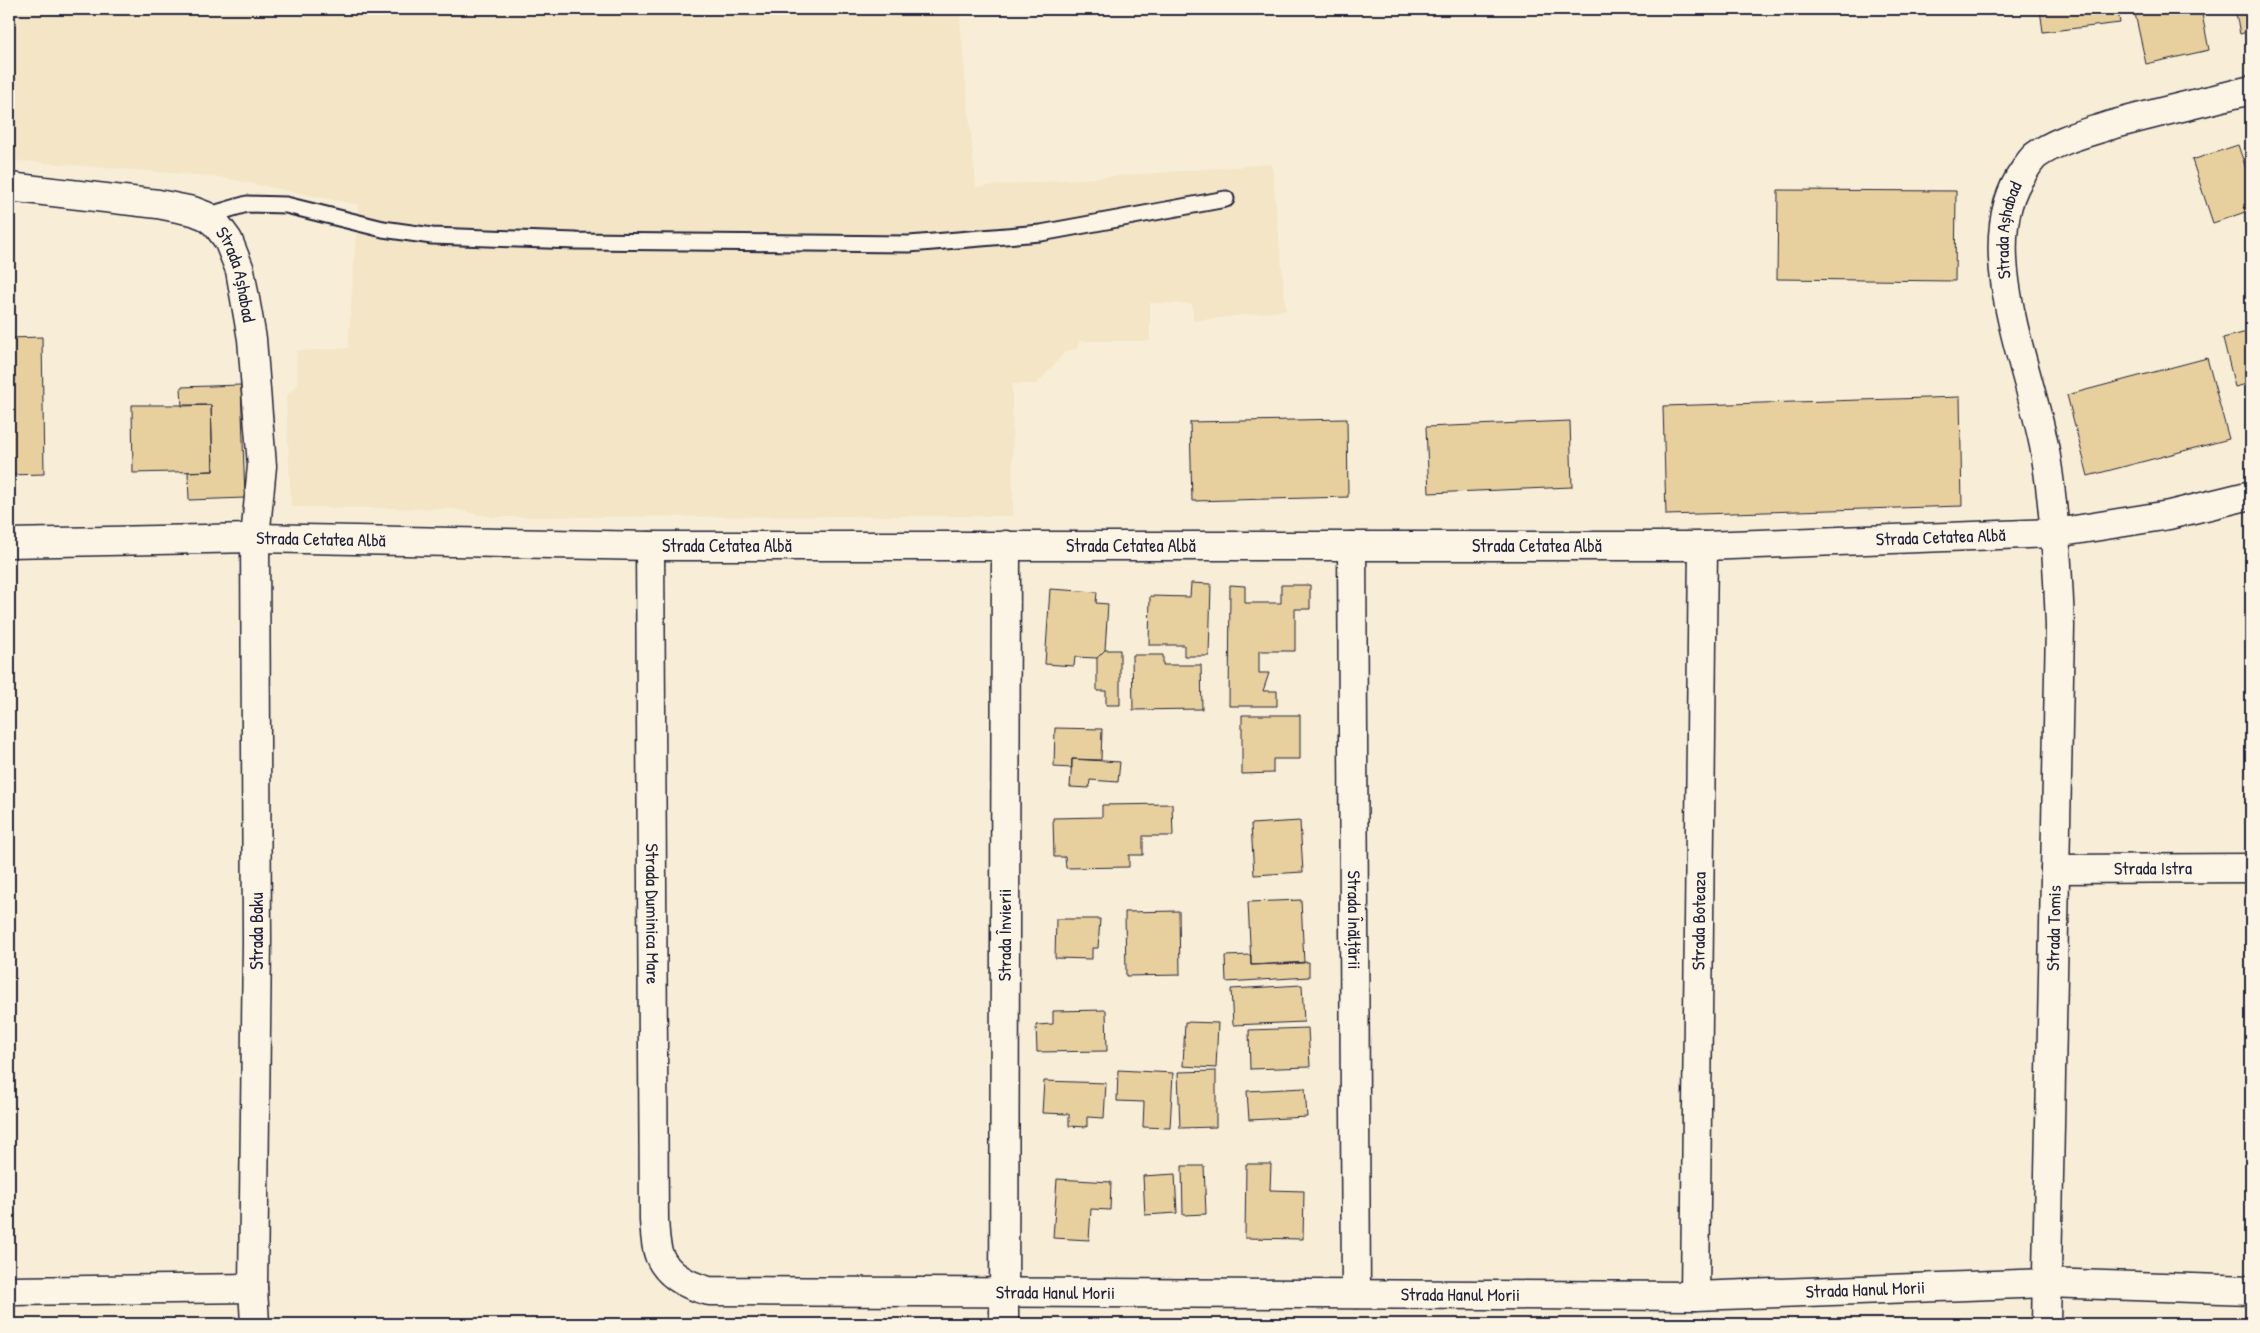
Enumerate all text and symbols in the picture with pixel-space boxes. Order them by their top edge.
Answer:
street label: Strada Așhabad [1990,177,2027,280]
street label: Strada Așhabad [210,221,262,324]
street label: Strada Cetatea Albă [1875,522,2006,552]
street label: Strada Cetatea Albă [256,525,386,553]
street label: Strada Cetatea Albă [662,533,792,558]
street label: Strada Cetatea Albă [1066,533,1196,558]
street label: Strada Cetatea Albă [1472,533,1602,558]
street label: Strada Duminica Mare [640,843,666,985]
street label: Strada Istra [2114,855,2192,881]
street label: Strada Înălțării [1342,870,1367,970]
street label: Strada Boteaza [1685,872,1712,970]
street label: Strada Tomis [2040,885,2067,971]
street label: Strada Învierii [992,889,1017,981]
street label: Strada Baku [244,892,269,970]
street label: Strada Hanul Morii [1805,1274,1925,1304]
street label: Strada Hanul Morii [996,1279,1115,1305]
street label: Strada Hanul Morii [1401,1282,1520,1307]

